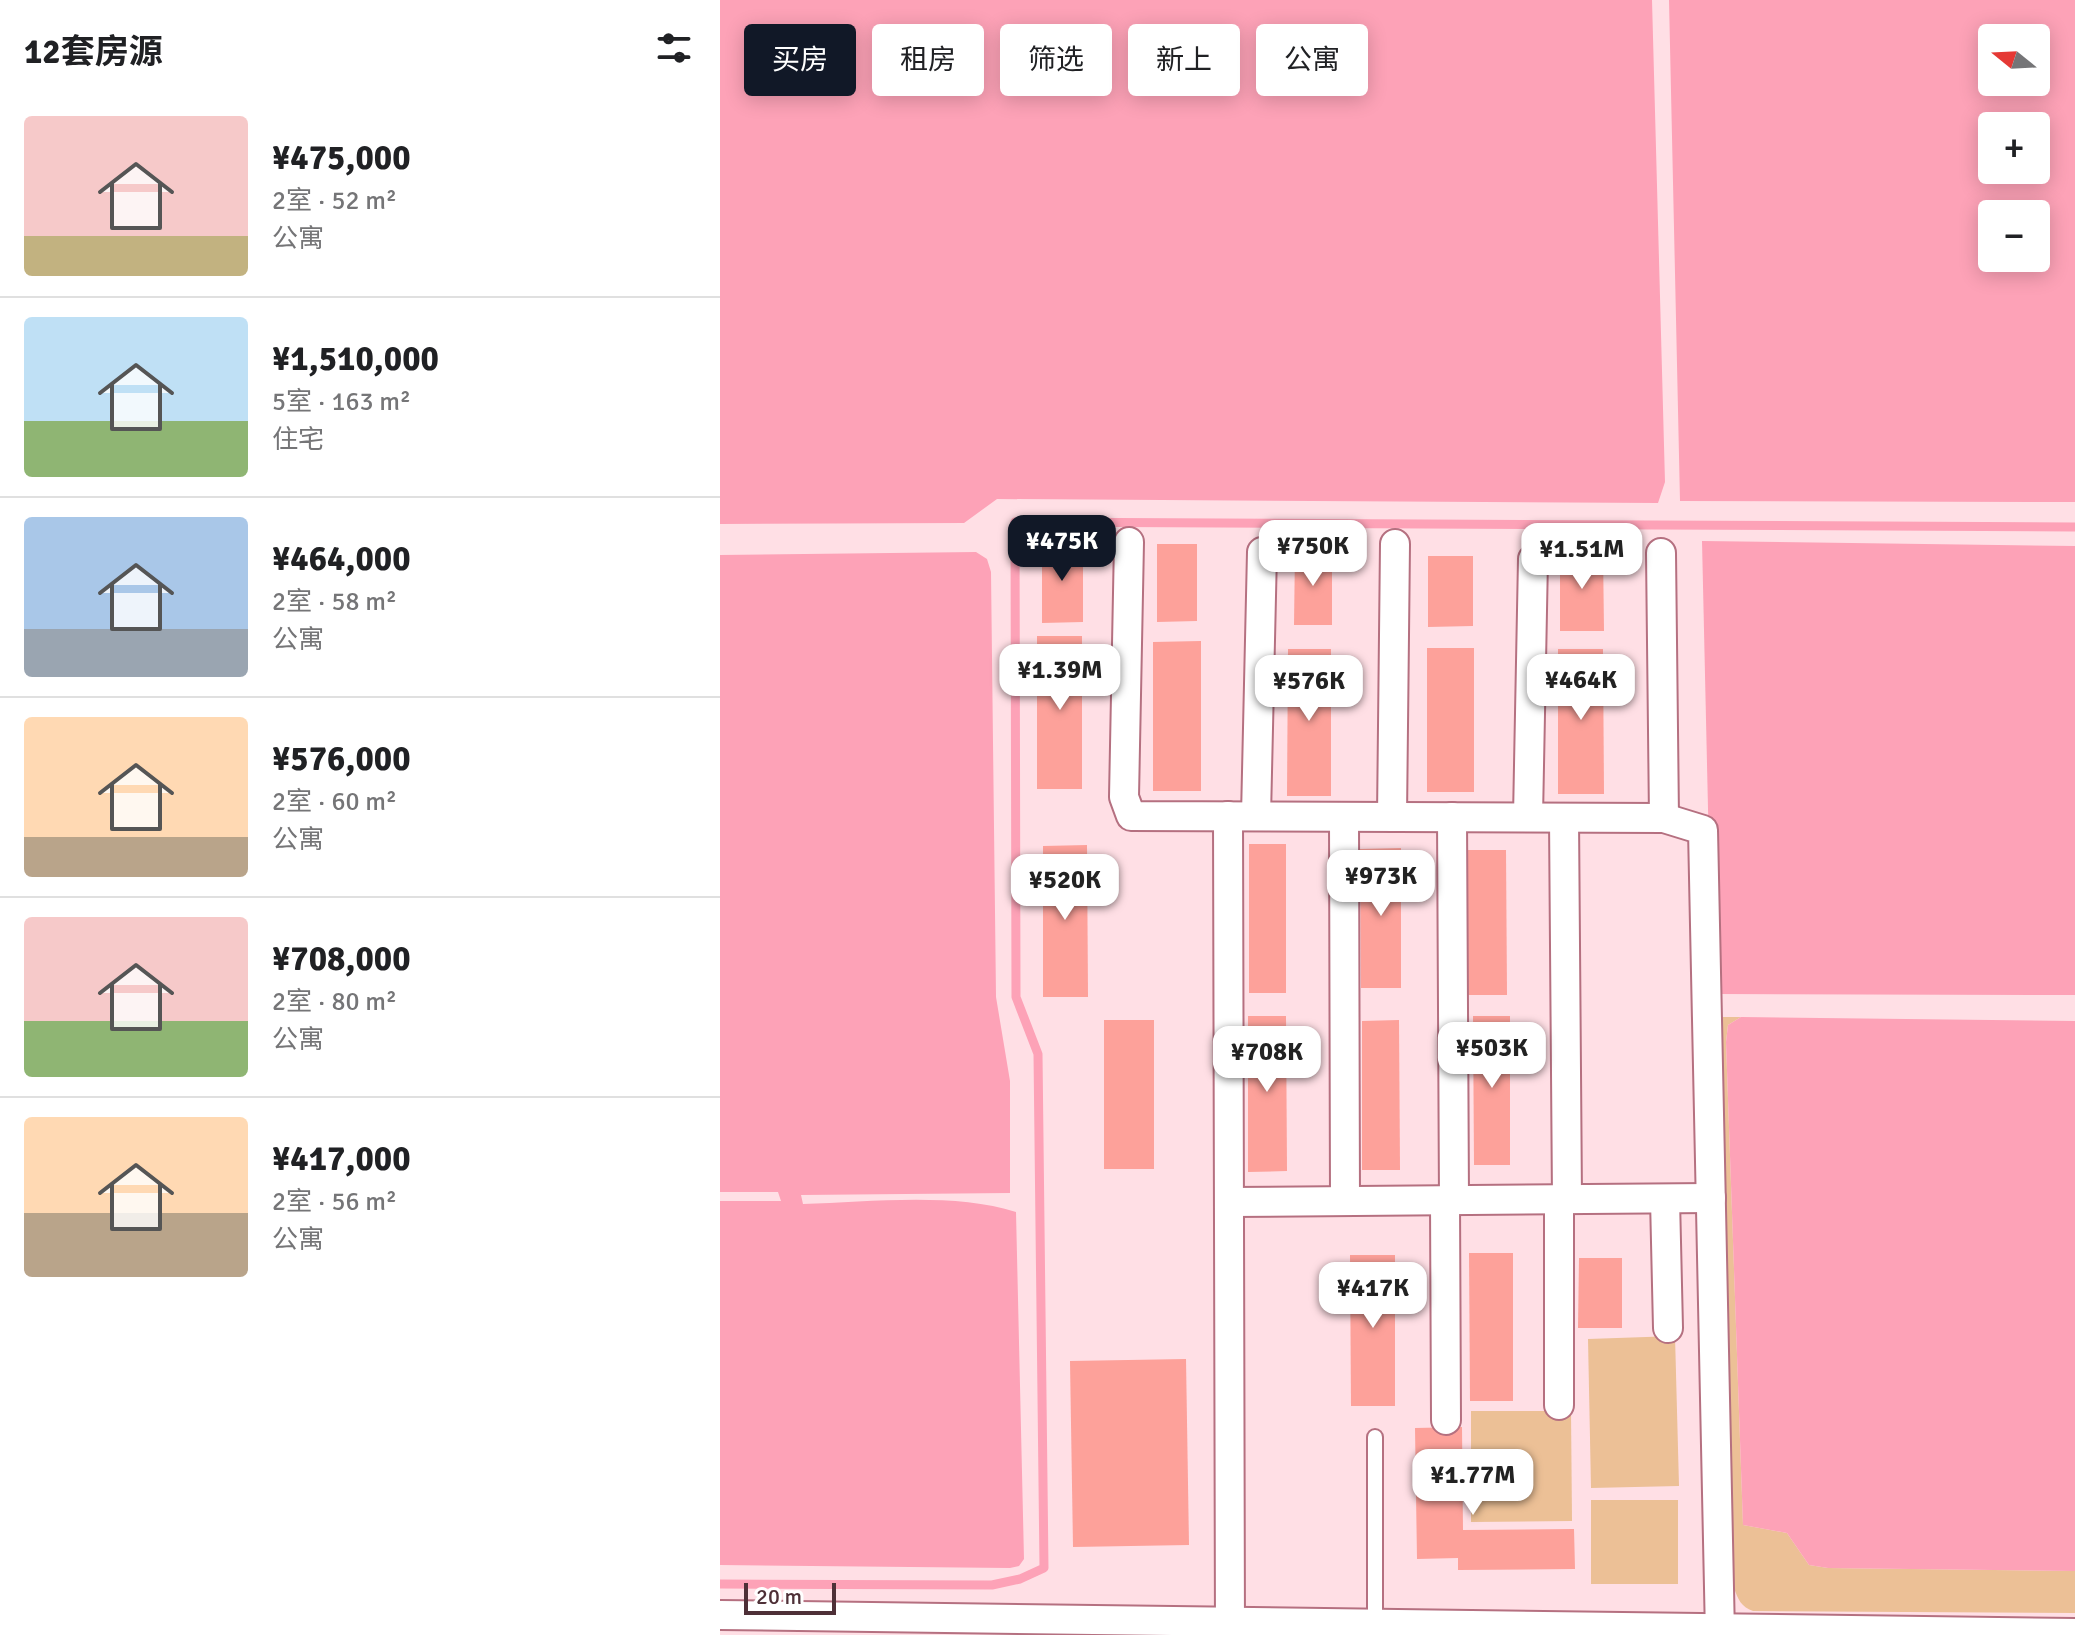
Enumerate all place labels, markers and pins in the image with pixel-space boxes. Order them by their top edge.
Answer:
pin: ¥475K [1006,515,1118,583]
pin: ¥750K [1257,520,1369,588]
pin: ¥1.51M [1517,523,1647,591]
pin: ¥1.39M [995,644,1125,712]
pin: ¥464K [1525,654,1637,722]
pin: ¥576K [1253,655,1365,723]
pin: ¥973K [1325,850,1437,918]
pin: ¥520K [1009,854,1121,922]
pin: ¥503K [1436,1022,1548,1090]
pin: ¥708K [1211,1026,1323,1094]
pin: ¥417K [1317,1262,1429,1330]
pin: ¥1.77M [1408,1449,1538,1517]

